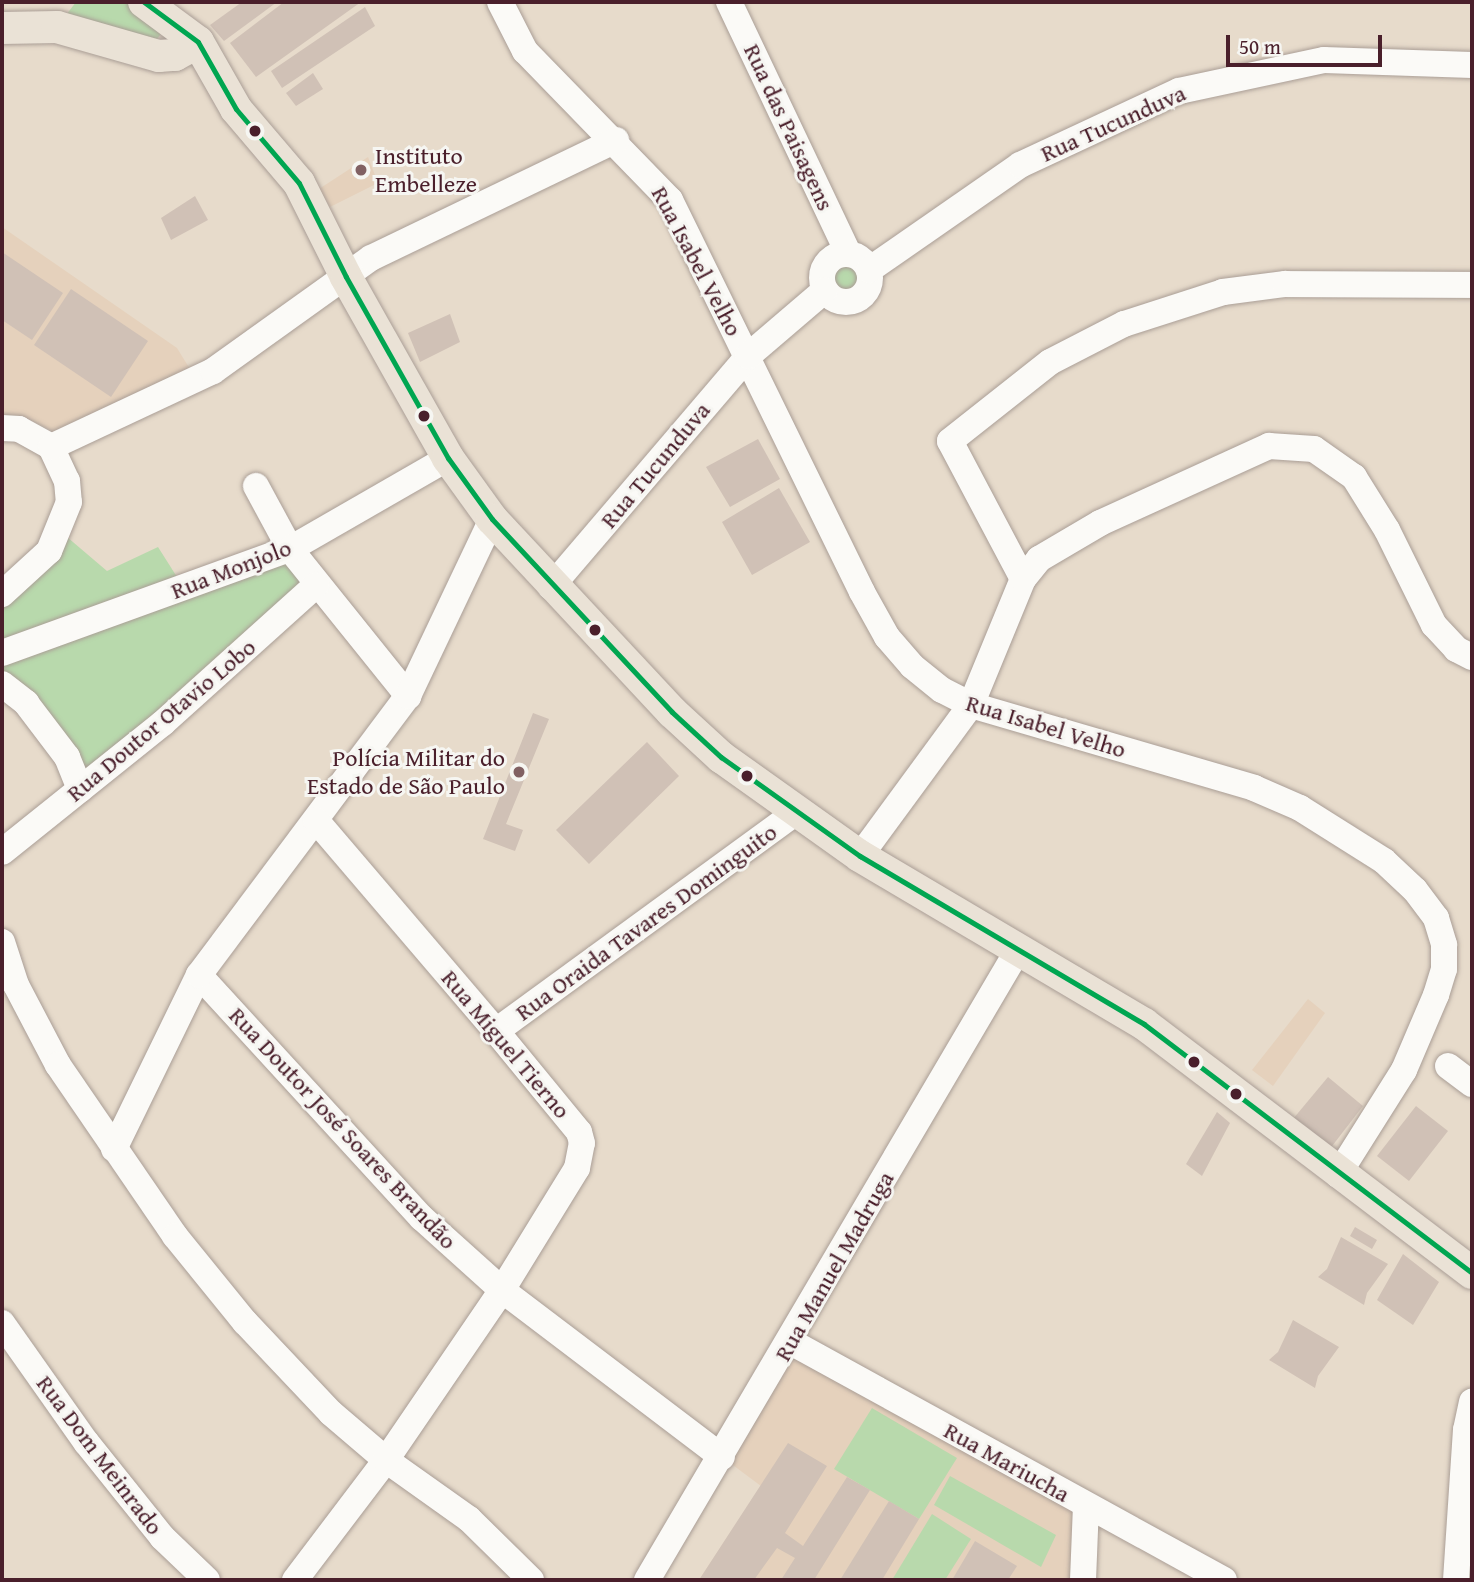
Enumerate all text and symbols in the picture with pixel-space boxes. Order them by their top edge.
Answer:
scale bar [1229,21,1385,65]
text: 50 m [1239,31,1281,62]
street label: Rua das Paisagens [738,39,840,215]
street label: Rua Tucunduva [1036,78,1190,168]
unlabelled marker [248,124,262,138]
place label: Instituto Embelleze [375,142,477,198]
marker: Instituto Embelleze [353,162,369,178]
street label: Rua Isabel Velho [645,181,749,341]
street label: Rua Tucunduva [594,396,716,534]
unlabelled marker [417,409,431,423]
street label: Rua Monjolo [167,533,295,605]
unlabelled marker [588,623,602,637]
street label: Rua Doutor Otavio Lobo [61,632,261,808]
street label: Rua Isabel Velho [963,688,1129,764]
place label: Polícia Militar do Estado de São Paulo [307,744,505,800]
marker: Polícia Militar do Estado de São Paulo [511,764,527,780]
unlabelled marker [740,769,754,783]
street label: Rua Oraida Tavares Dominguito [510,817,782,1027]
street label: Rua Miguel Tierno [435,964,577,1124]
street label: Rua Doutor José Soares Brandão [223,1001,463,1255]
unlabelled marker [1187,1055,1201,1069]
unlabelled marker [1229,1087,1243,1101]
street label: Rua Manuel Madruga [768,1166,900,1366]
street label: Rua Dom Meinrado [31,1370,169,1540]
street label: Rua Mariucha [939,1416,1075,1508]

